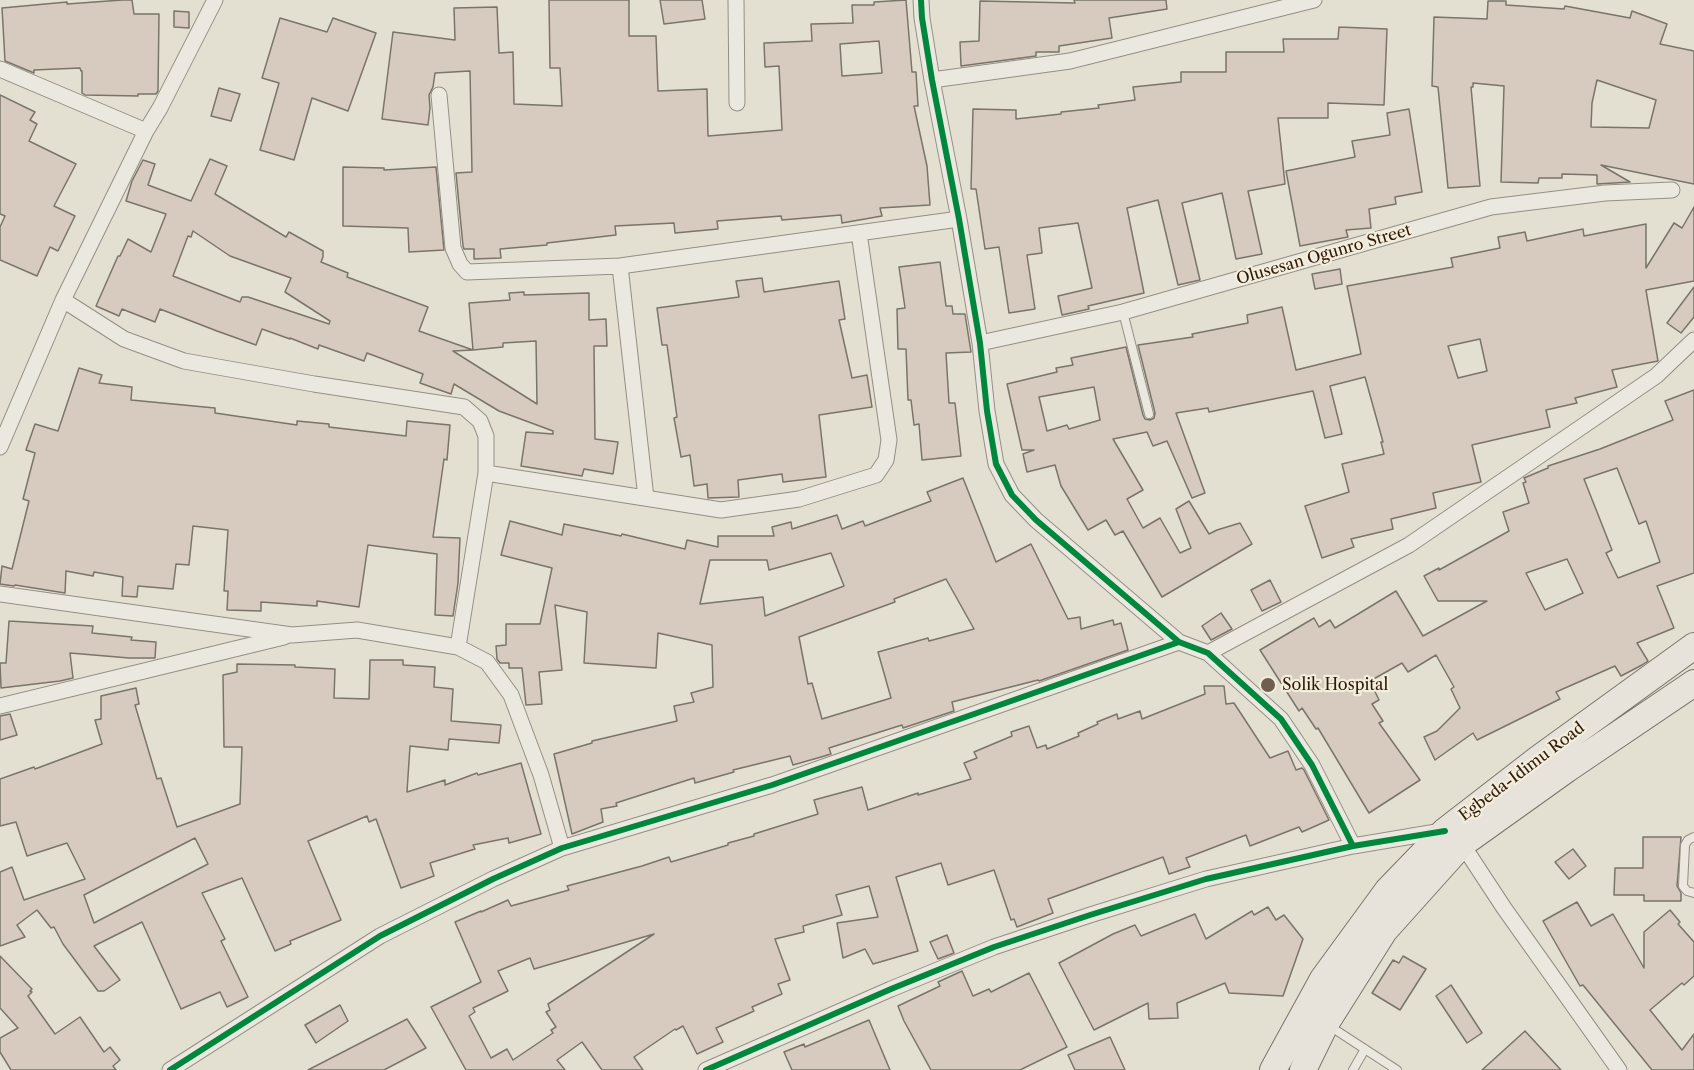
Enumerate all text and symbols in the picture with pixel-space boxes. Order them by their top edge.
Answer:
street label: Olusesan Ogunro Street [1234,221,1414,289]
place label: Solik Hospital [1282,675,1388,695]
marker: Solik Hospital [1259,676,1277,694]
street label: Egbeda-Idimu Road [1455,719,1589,825]

